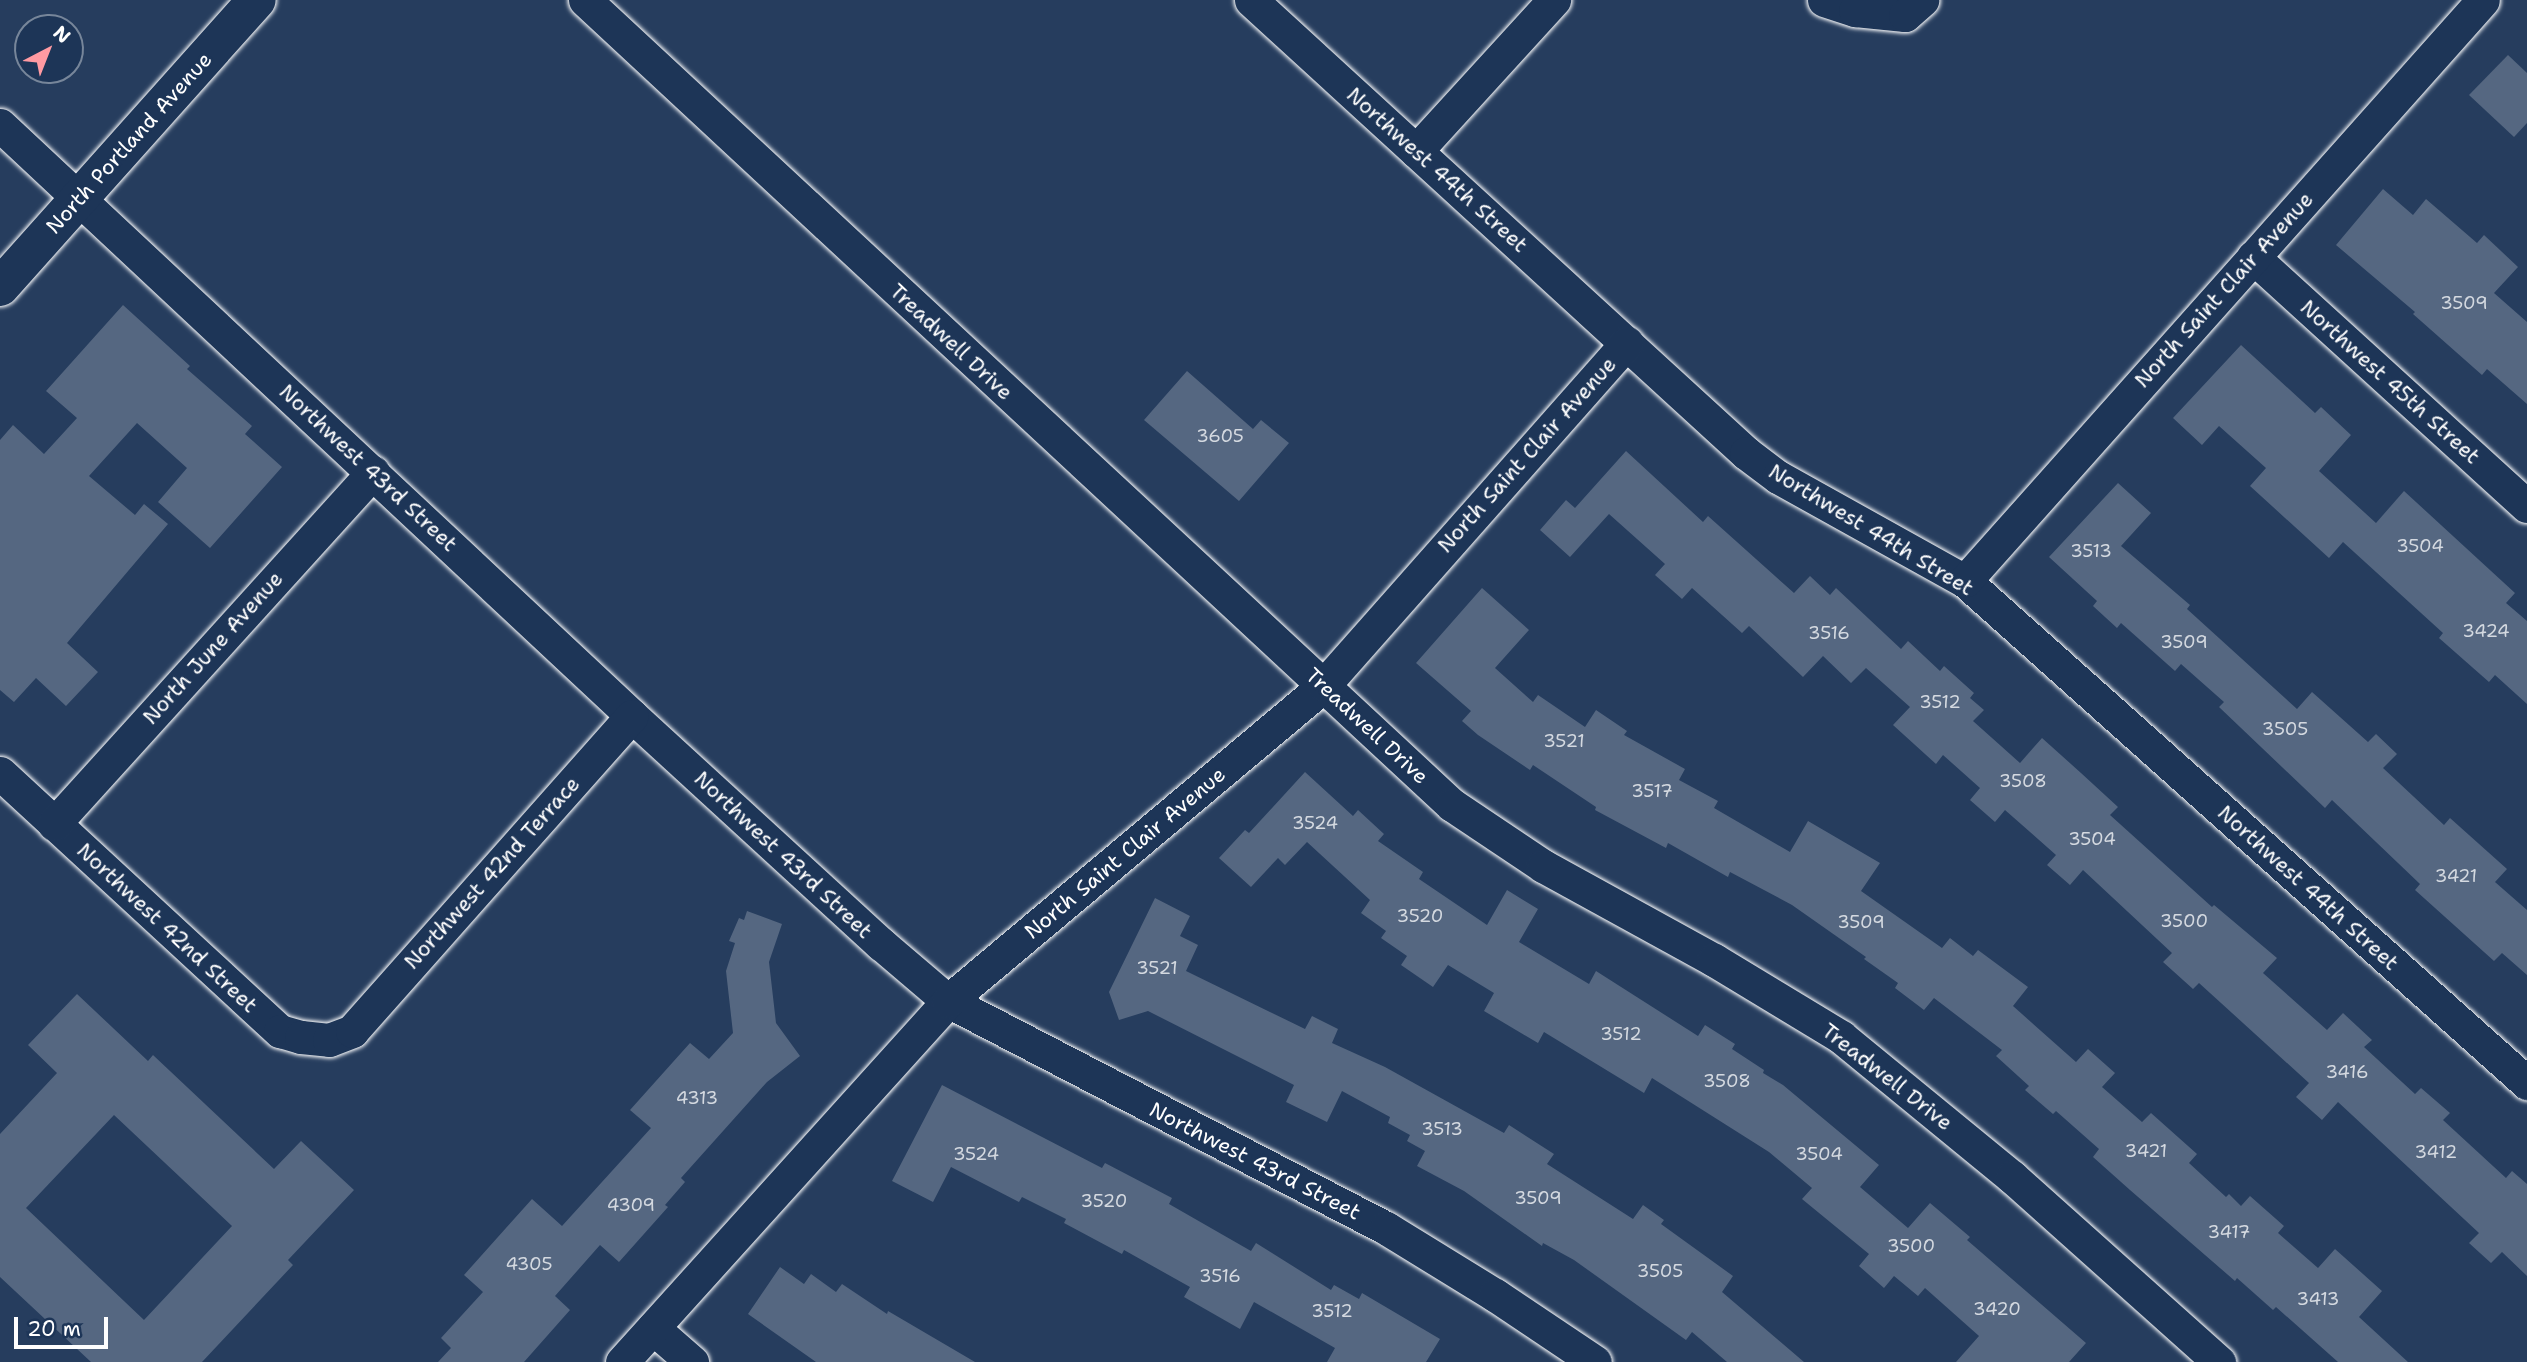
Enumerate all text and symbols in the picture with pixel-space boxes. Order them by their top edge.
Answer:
north arrow [14,14,84,84]
text: N [48,20,76,49]
street label: North Portland Avenue [41,47,217,239]
street label: Northwest 44th Street [1341,82,1533,258]
street label: North Saint Clair Avenue [2129,187,2319,393]
street label: Treadwell Drive [884,279,1018,405]
house number: 3509 [2440,292,2488,314]
street label: Northwest 45th Street [2295,295,2485,469]
street label: North Saint Clair Avenue [1432,352,1622,558]
street label: Northwest 43rd Street [274,379,462,557]
house number: 3605 [1196,425,1244,447]
street label: Northwest 44th Street [1764,459,1978,601]
house number: 3504 [2396,535,2444,557]
house number: 3513 [2070,540,2112,562]
street label: North June Avenue [138,566,288,730]
house number: 3424 [2462,620,2510,642]
house number: 3516 [1808,622,1850,644]
house number: 3509 [2160,631,2208,653]
street label: Treadwell Drive [1300,663,1434,789]
house number: 3512 [1919,691,1961,713]
house number: 3505 [2262,718,2308,740]
house number: 3521 [1543,730,1585,752]
street label: North Saint Clair Avenue [1019,762,1231,944]
street label: Northwest 43rd Street [689,766,877,944]
house number: 3508 [1999,770,2047,792]
street label: Northwest 42nd Terrace [399,772,585,974]
house number: 3517 [1631,780,1673,802]
street label: Northwest 44th Street [2212,800,2404,976]
house number: 3524 [1292,812,1338,834]
house number: 3504 [2068,828,2116,850]
street label: Northwest 42nd Street [72,838,262,1018]
house number: 3421 [2435,865,2477,887]
house number: 3520 [1397,905,1443,927]
house number: 3500 [2160,910,2208,932]
house number: 3509 [1837,911,1885,933]
house number: 3521 [1136,957,1178,979]
street label: Treadwell Drive [1817,1018,1957,1136]
house number: 3512 [1600,1023,1642,1045]
house number: 3416 [2325,1061,2369,1083]
house number: 3508 [1703,1070,1751,1092]
house number: 4313 [676,1087,718,1109]
street label: Northwest 43rd Street [1145,1097,1365,1225]
house number: 3513 [1421,1118,1463,1140]
house number: 3421 [2125,1140,2167,1162]
house number: 3412 [2415,1141,2457,1163]
house number: 3524 [953,1143,999,1165]
house number: 3504 [1795,1143,1843,1165]
house number: 3509 [1514,1187,1562,1209]
house number: 3520 [1081,1190,1127,1212]
house number: 4309 [607,1194,655,1216]
house number: 3417 [2208,1221,2250,1243]
house number: 3500 [1887,1235,1935,1257]
house number: 4305 [505,1253,553,1275]
house number: 3505 [1637,1260,1683,1282]
house number: 3516 [1199,1265,1241,1287]
house number: 3413 [2297,1288,2339,1310]
house number: 3420 [1973,1298,2021,1320]
house number: 3512 [1311,1300,1353,1322]
scale bar [18,1302,112,1346]
text: 20 m [27,1315,81,1343]

